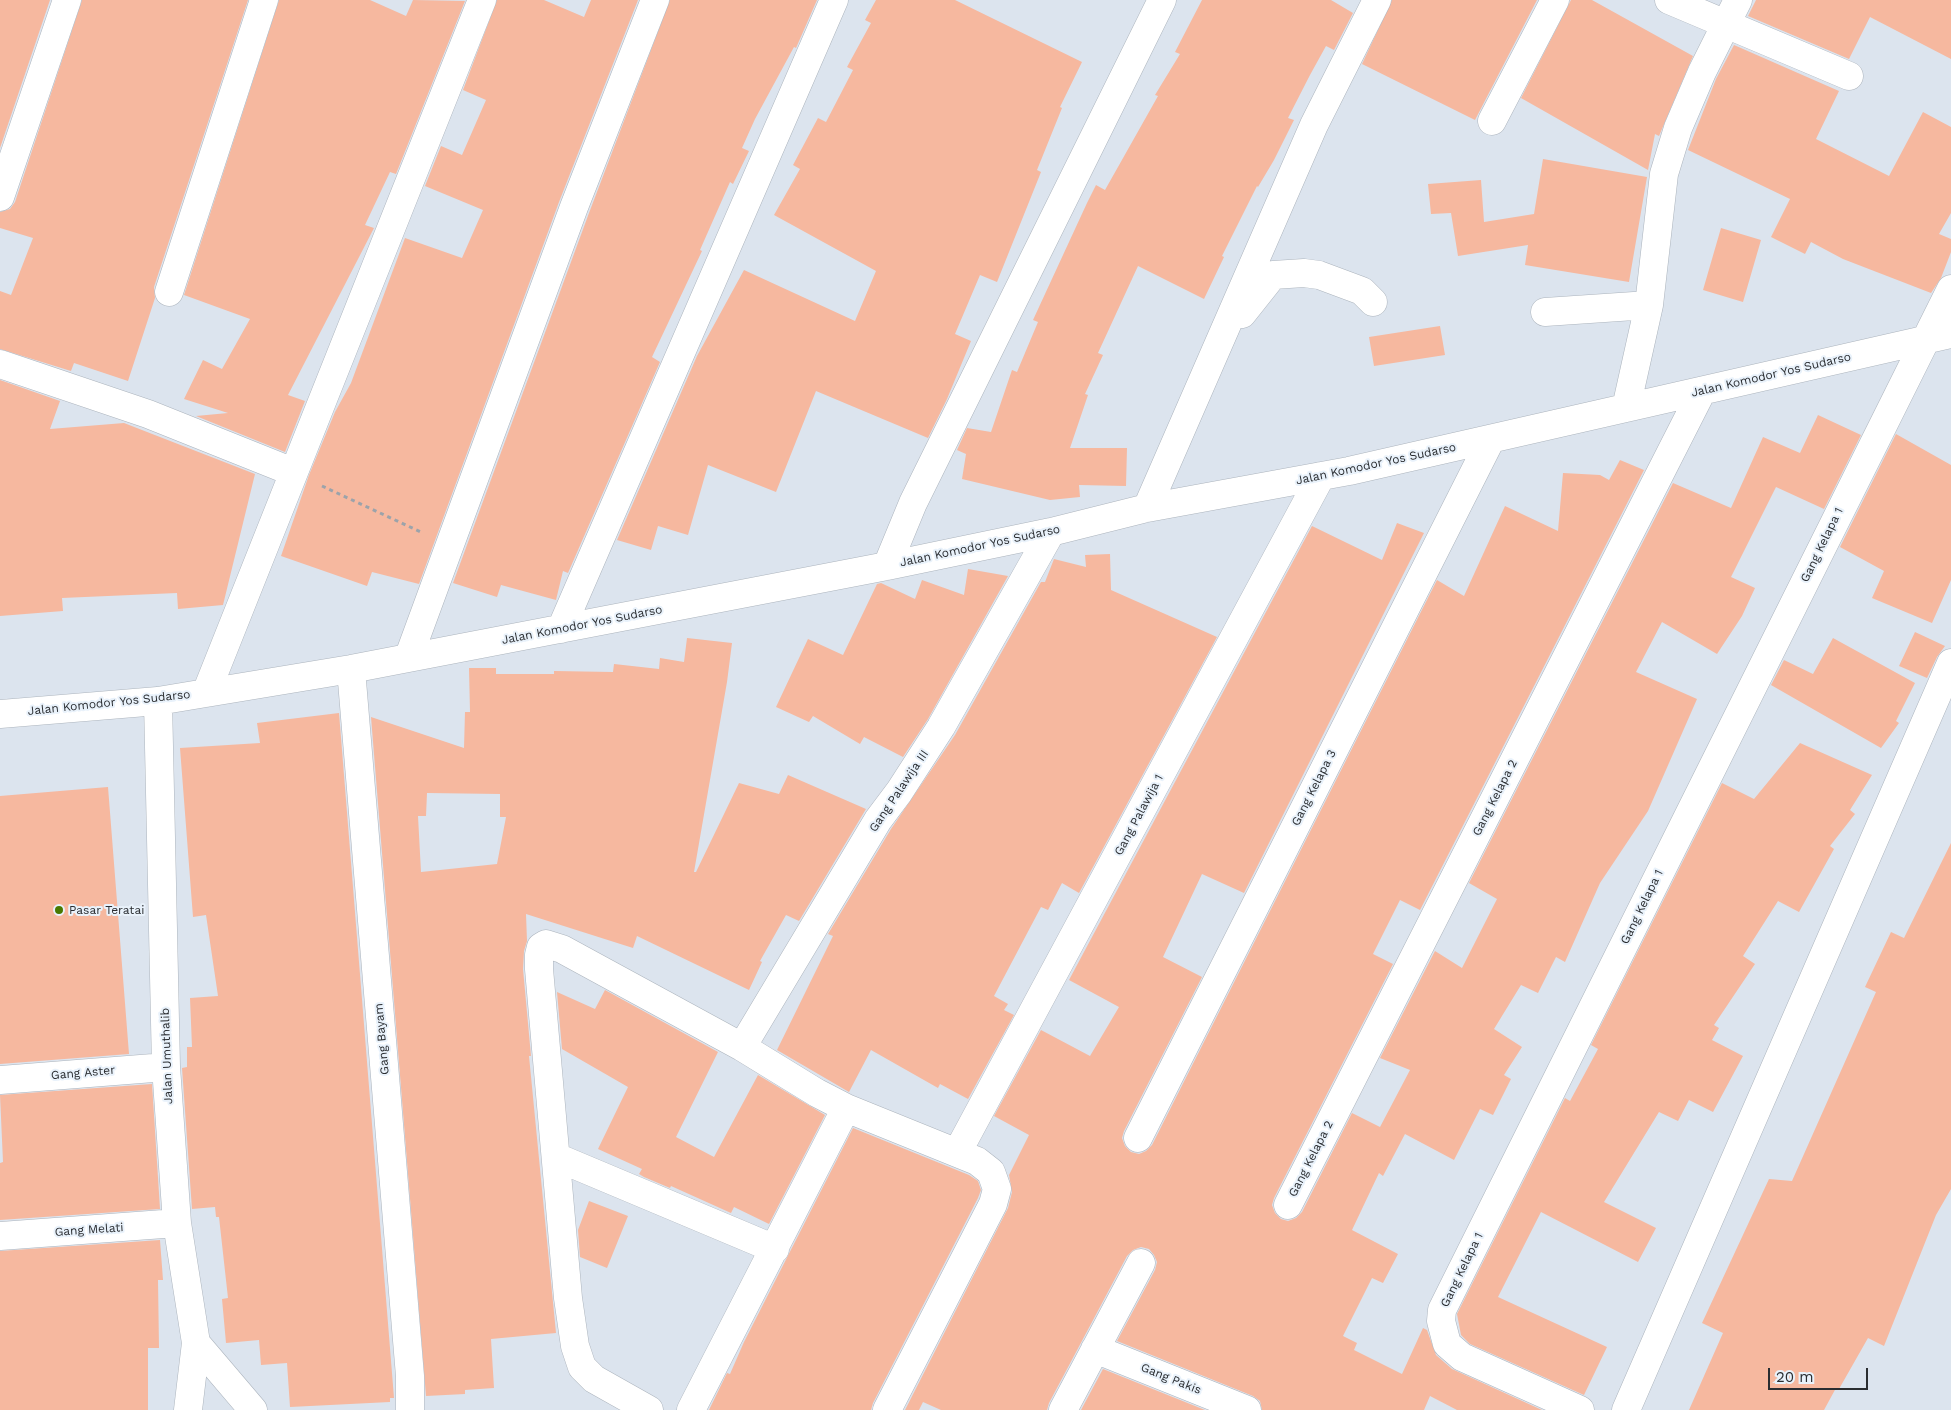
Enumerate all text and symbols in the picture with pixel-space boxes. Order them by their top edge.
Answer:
street label: Jalan Komodor Yos Sudarso [1690,350,1852,400]
street label: Jalan Komodor Yos Sudarso [1295,440,1457,488]
street label: Gang Kelapa 1 [1798,505,1846,585]
street label: Jalan Komodor Yos Sudarso [899,522,1061,570]
street label: Jalan Komodor Yos Sudarso [500,602,664,648]
street label: Jalan Komodor Yos Sudarso [27,687,191,719]
street label: Gang Palawija III [866,747,932,835]
street label: Gang Kelapa 3 [1289,748,1339,828]
street label: Gang Kelapa 2 [1470,758,1520,838]
street label: Gang Palawija 1 [1112,772,1166,858]
street label: Gang Kelapa 1 [1618,867,1666,947]
place label: Pasar Teratai [69,903,144,917]
marker: Pasar Teratai [53,904,65,916]
street label: Gang Bayam [372,1003,392,1075]
street label: Jalan Umuthalib [158,1008,176,1104]
street label: Gang Aster [50,1063,116,1083]
street label: Gang Kelapa 2 [1286,1119,1336,1199]
street label: Gang Melati [54,1220,124,1240]
street label: Gang Kelapa 1 [1438,1230,1486,1310]
scale bar [1771,1358,1871,1390]
street label: Gang Pakis [1139,1360,1203,1398]
text: 20 m [1776,1368,1814,1386]

